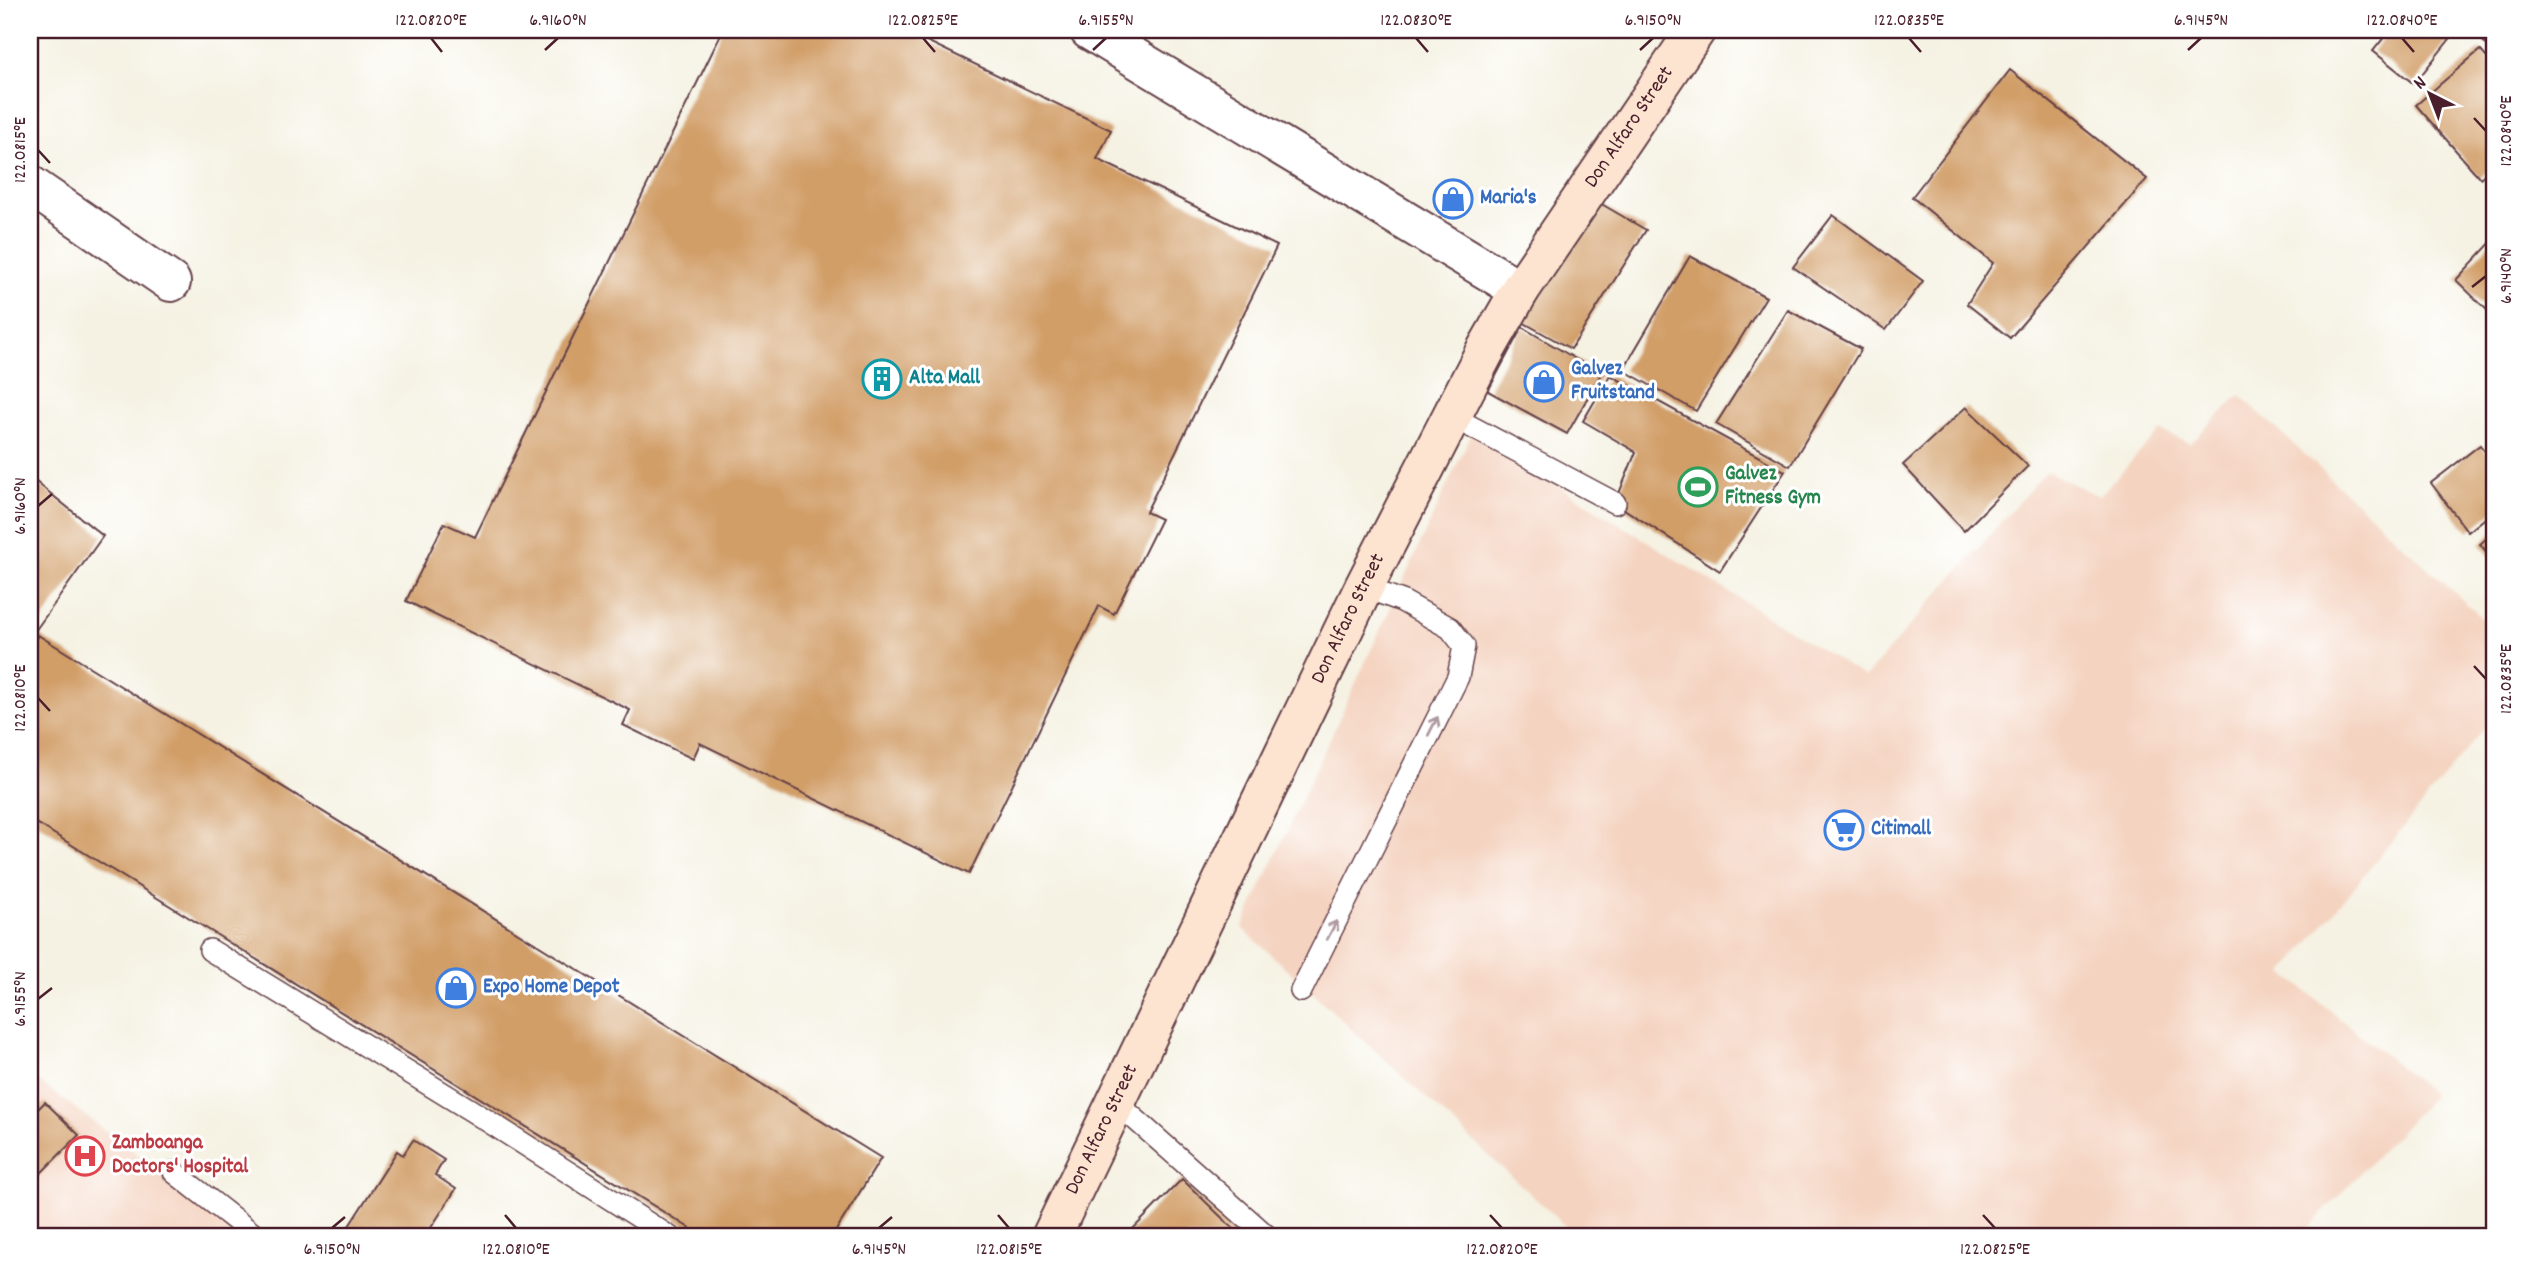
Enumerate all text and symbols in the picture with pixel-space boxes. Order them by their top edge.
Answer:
text: 122.0820°E [395,9,467,34]
text: 6.9160°N [529,9,587,34]
text: 122.0825°E [888,9,958,34]
text: 6.9155°N [1078,9,1134,34]
text: 122.0830°E [1380,9,1452,34]
text: 6.9150°N [1625,9,1681,34]
text: 122.0835°E [1874,9,1944,34]
text: 6.9145°N [2174,9,2228,34]
text: 122.0840°E [2367,9,2437,34]
street label: Don Alfaro Street [1578,60,1682,195]
north arrow [2394,60,2464,130]
text: N [2408,71,2433,97]
text: 122.0840°E [2495,96,2520,166]
text: 122.0815°E [9,117,34,183]
shop icon: Maria's [1432,178,1474,220]
place label: Maria's [1480,184,1537,214]
text: 6.9140°N [2495,248,2520,304]
place label: Galvez Fruitstand [1571,355,1655,409]
building icon: Alta Mall [861,358,903,400]
shop icon: Galvez Fruitstand [1523,361,1565,403]
place label: Alta Mall [909,364,981,394]
place label: Galvez Fitness Gym [1725,460,1821,514]
sports icon: Galvez Fitness Gym [1677,466,1719,508]
text: 6.9160°N [9,477,34,535]
street label: Don Alfaro Street [1304,549,1394,689]
text: 122.0835°E [2495,644,2520,714]
text: 122.0810°E [9,664,34,732]
one-way arrow [1427,716,1441,737]
supermarket icon: Citimall [1823,809,1865,851]
place label: Citimall [1871,815,1932,845]
one-way arrow [1325,920,1339,941]
shop icon: Expo Home Depot [435,967,477,1009]
text: 6.9155°N [9,971,34,1027]
place label: Expo Home Depot [483,973,620,1003]
street label: Don Alfaro Street [1058,1059,1147,1200]
place label: Zamboanga Doctors' Hospital [112,1129,249,1183]
hospital icon: Zamboanga Doctors' Hospital [64,1135,106,1177]
text: 6.9150°N [304,1238,360,1263]
text: 122.0810°E [482,1238,550,1263]
text: 6.9145°N [852,1238,906,1263]
text: 122.0815°E [976,1238,1042,1263]
text: 122.0820°E [1466,1238,1538,1263]
text: 122.0825°E [1960,1238,2030,1263]

